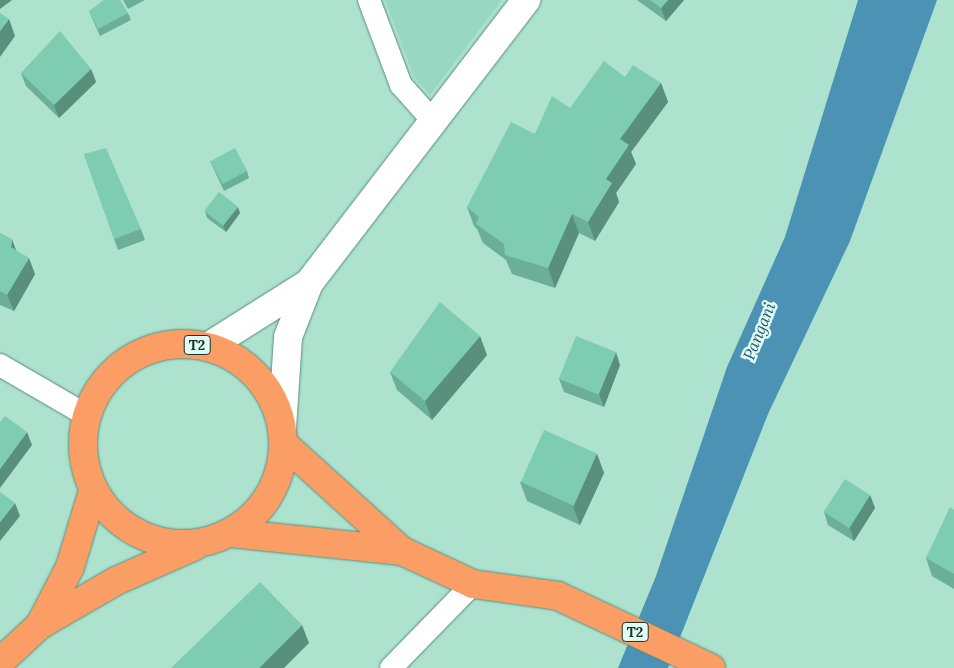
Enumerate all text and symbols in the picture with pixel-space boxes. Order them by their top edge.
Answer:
water label: Pangani [739,300,779,362]
road number: T2 [183,334,211,356]
road number: T2 [621,620,649,644]

